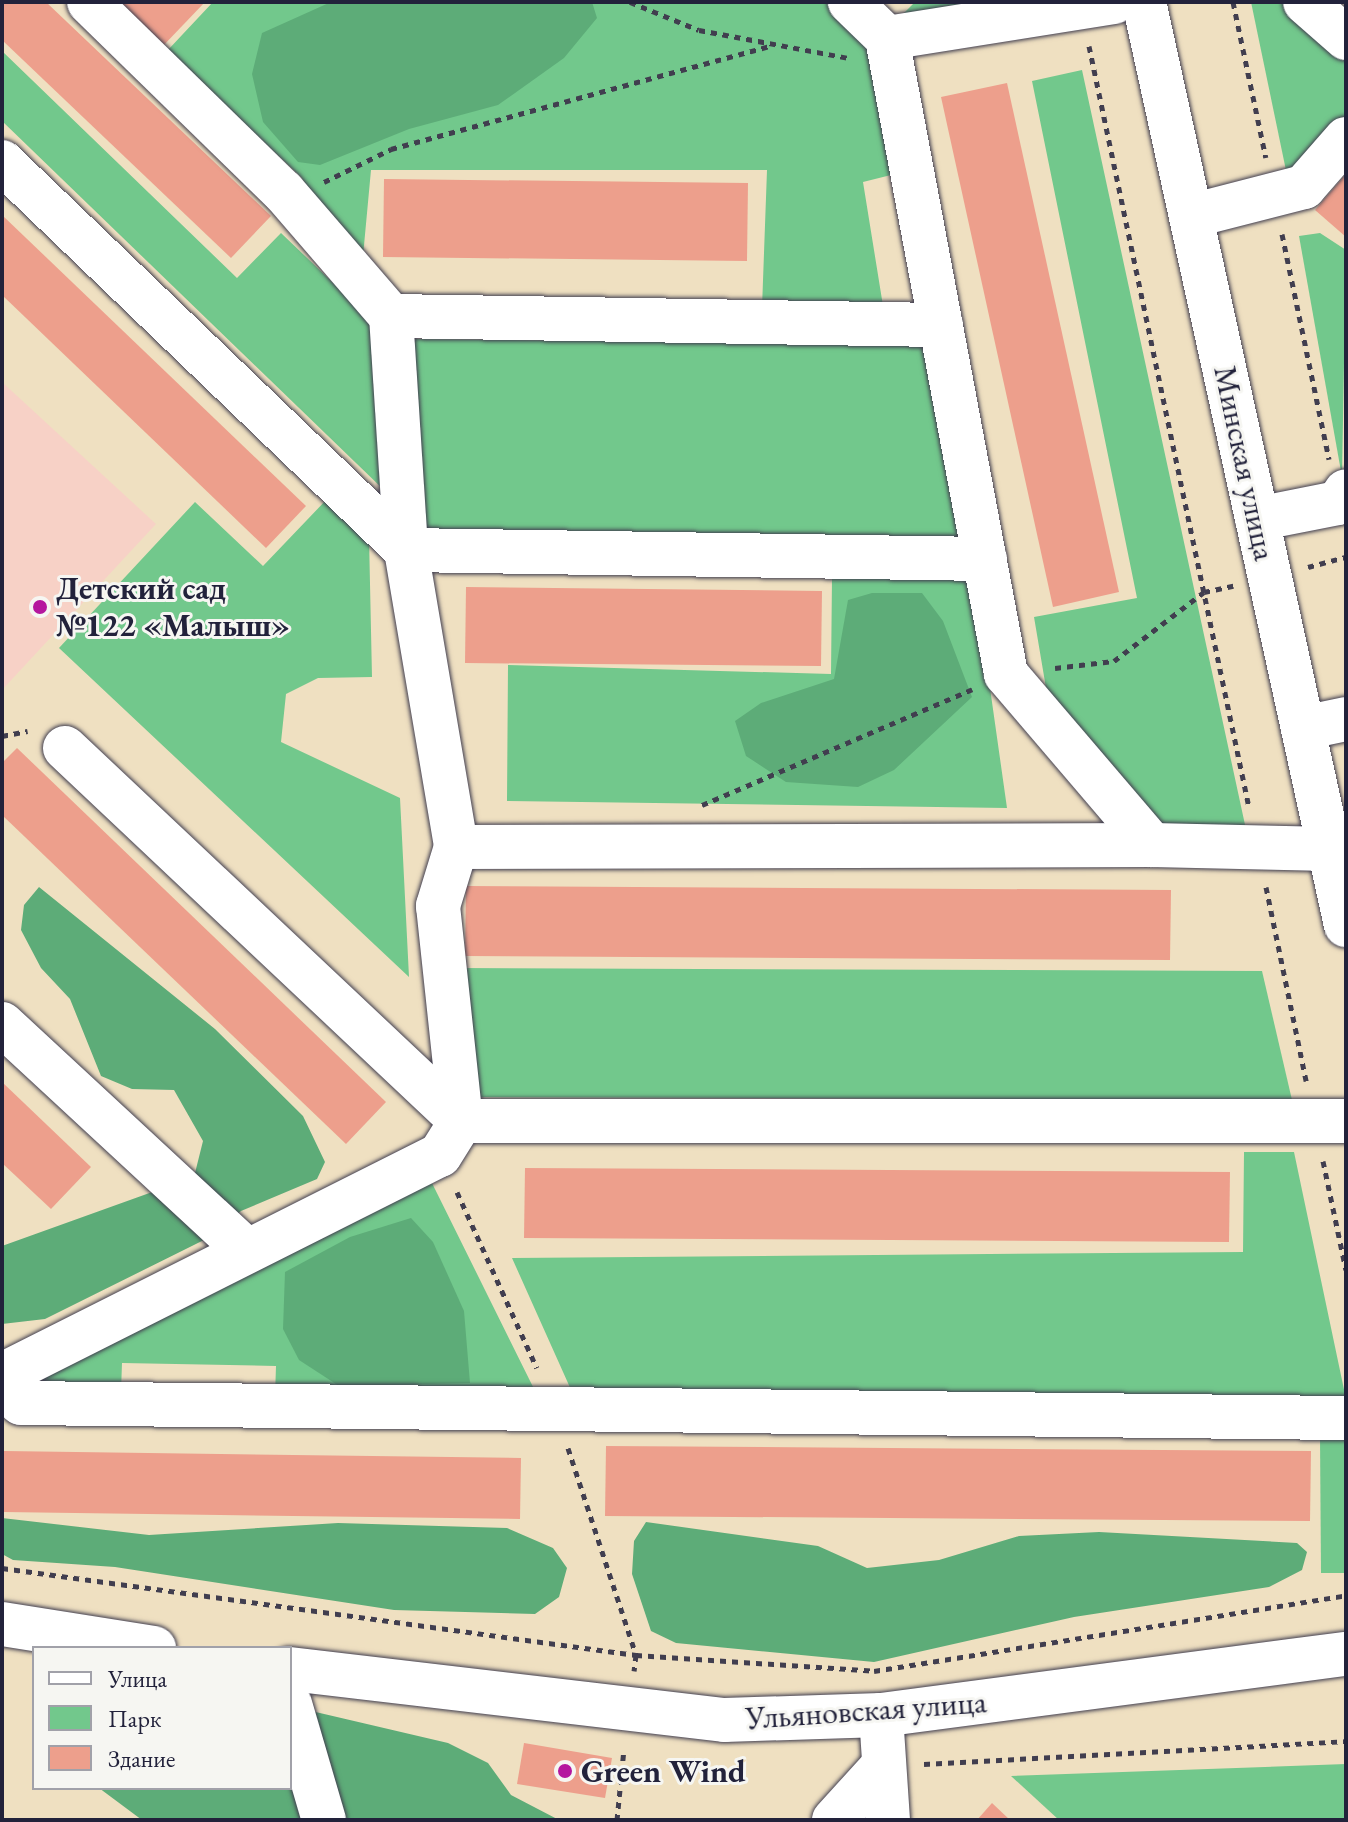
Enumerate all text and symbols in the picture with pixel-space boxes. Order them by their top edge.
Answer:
street label: Минская улица [1206,362,1284,564]
place label: Детский сад №122 «Малыш» [56,570,290,645]
marker: Детский сад №122 «Малыш» [31,598,49,616]
legend [32,1646,292,1790]
text: Улица [108,1663,167,1694]
street label: Ульяновская улица [744,1682,988,1738]
text: Парк [108,1703,161,1734]
text: Здание [108,1743,175,1774]
place label: Green Wind [581,1752,746,1790]
marker: Green Wind [556,1762,574,1780]

